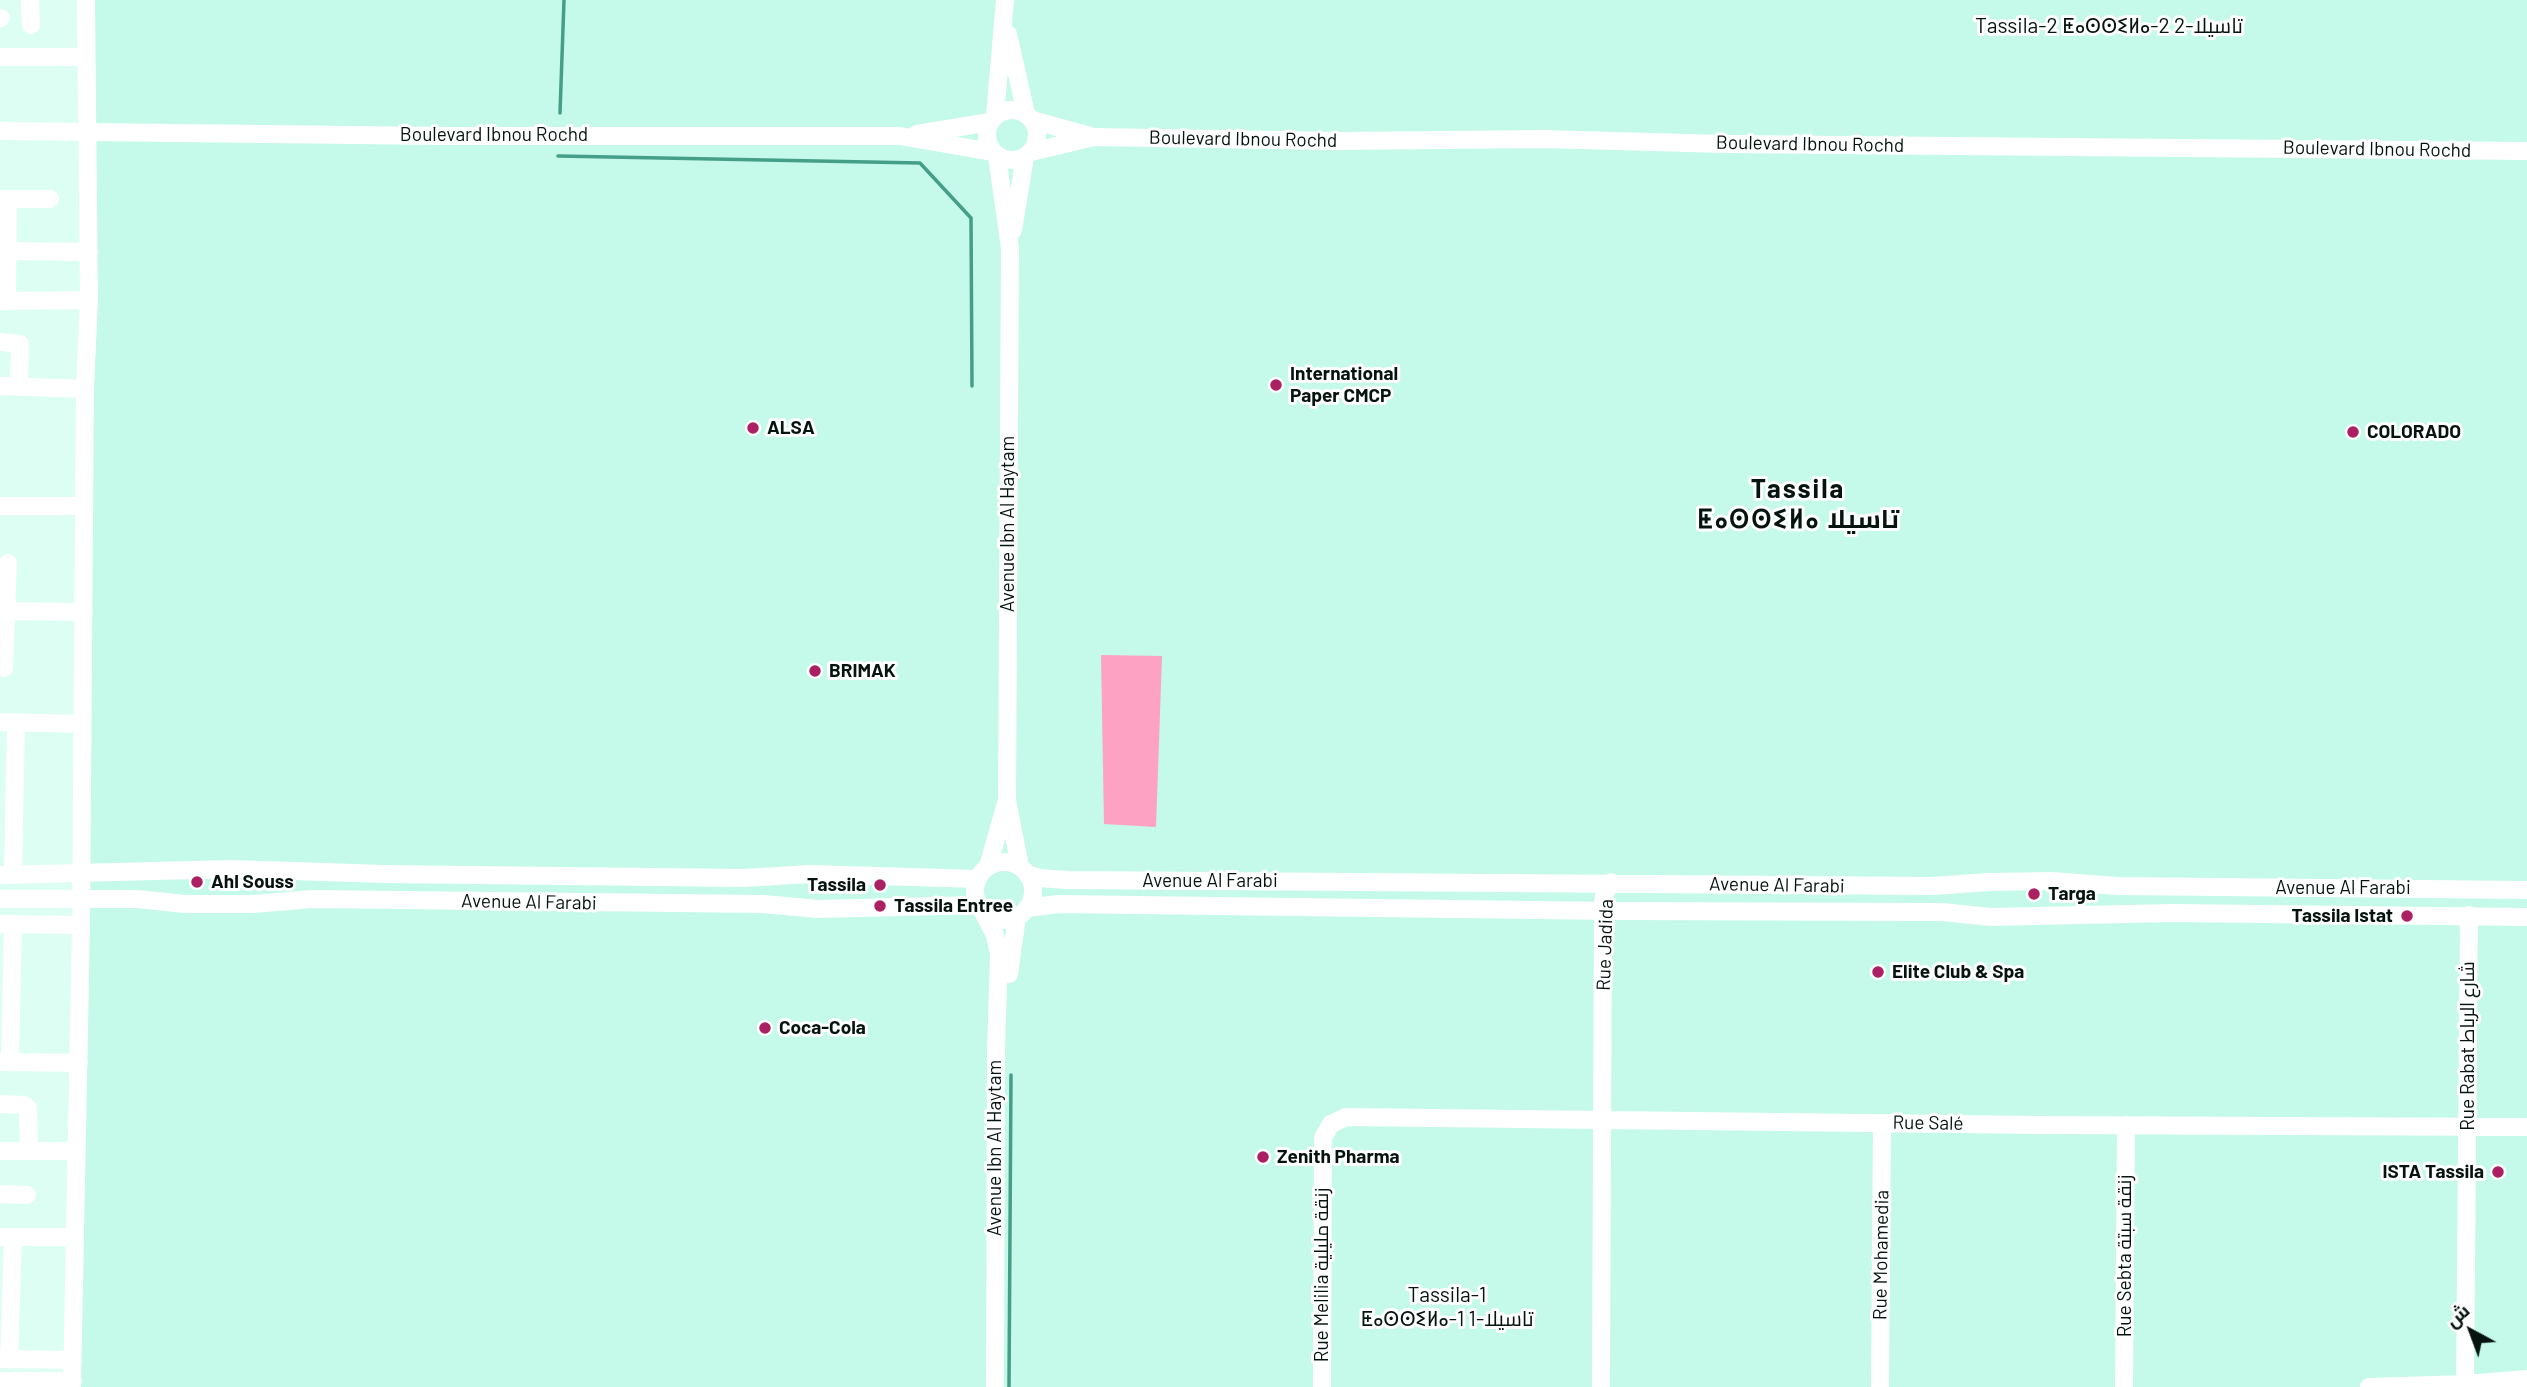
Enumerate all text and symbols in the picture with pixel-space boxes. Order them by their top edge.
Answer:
district label: Tassila-2 ⵟⴰⵙⵙⵉⵍⴰ-2 2-تاسيلا [1975,13,2243,39]
street label: Boulevard Ibnou Rochd [400,124,588,146]
street label: Boulevard Ibnou Rochd [1149,126,1337,152]
street label: Boulevard Ibnou Rochd [1716,131,1904,157]
street label: Boulevard Ibnou Rochd [2283,136,2471,162]
place label: International Paper CMCP [1290,363,1398,407]
marker: International Paper CMCP [1268,377,1284,393]
place label: ALSA [767,417,815,439]
marker: ALSA [745,420,761,436]
place label: COLORADO [2367,421,2461,443]
marker: COLORADO [2345,424,2361,440]
street label: Avenue Ibn Al Haytam [997,436,1019,612]
district label: Tassila ⵟⴰⵙⵙⵉⵍⴰ تاسيلا [1705,473,1891,534]
place label: BRIMAK [829,660,896,682]
marker: BRIMAK [807,663,823,679]
street label: Avenue Al Farabi [1142,870,1278,892]
place label: Ahl Souss [211,871,294,893]
street label: Avenue Al Farabi [1709,872,1845,898]
marker: Ahl Souss [189,874,205,890]
place label: Tassila [807,874,866,896]
marker: Tassila [872,877,888,893]
street label: Avenue Al Farabi [2275,877,2411,899]
place label: Targa [2048,883,2096,905]
marker: Targa [2026,886,2042,902]
street label: Avenue Al Farabi [461,889,597,915]
place label: Tassila Entree [894,895,1013,917]
marker: Tassila Entree [872,898,888,914]
street label: Rue Jadida [1592,899,1618,991]
place label: Tassila Istat [2292,905,2393,927]
marker: Tassila Istat [2399,908,2415,924]
place label: Elite Club & Spa [1892,961,2024,983]
street label: Rue Rabat شارع الرباط [2457,961,2479,1131]
marker: Elite Club & Spa [1870,964,1886,980]
place label: Coca-Cola [779,1017,866,1039]
marker: Coca-Cola [757,1020,773,1036]
street label: Avenue Ibn Al Haytam [984,1060,1006,1236]
street label: Rue Salé [1892,1111,1964,1135]
place label: Zenith Pharma [1277,1146,1400,1168]
marker: Zenith Pharma [1255,1149,1271,1165]
place label: ISTA Tassila [2382,1161,2484,1183]
marker: ISTA Tassila [2490,1164,2506,1180]
street label: Rue Sebta زنقة سبتة [2114,1175,2136,1337]
street label: Rue Melilia زنقة مليلية [1311,1188,1333,1362]
street label: Rue Mohamedia [1868,1190,1894,1320]
district label: Tassila-1 ⵟⴰⵙⵙⵉⵍⴰ-1 1-تاسيلا [1360,1282,1534,1332]
north arrow [2436,1296,2506,1366]
text: ش [2440,1298,2474,1331]

